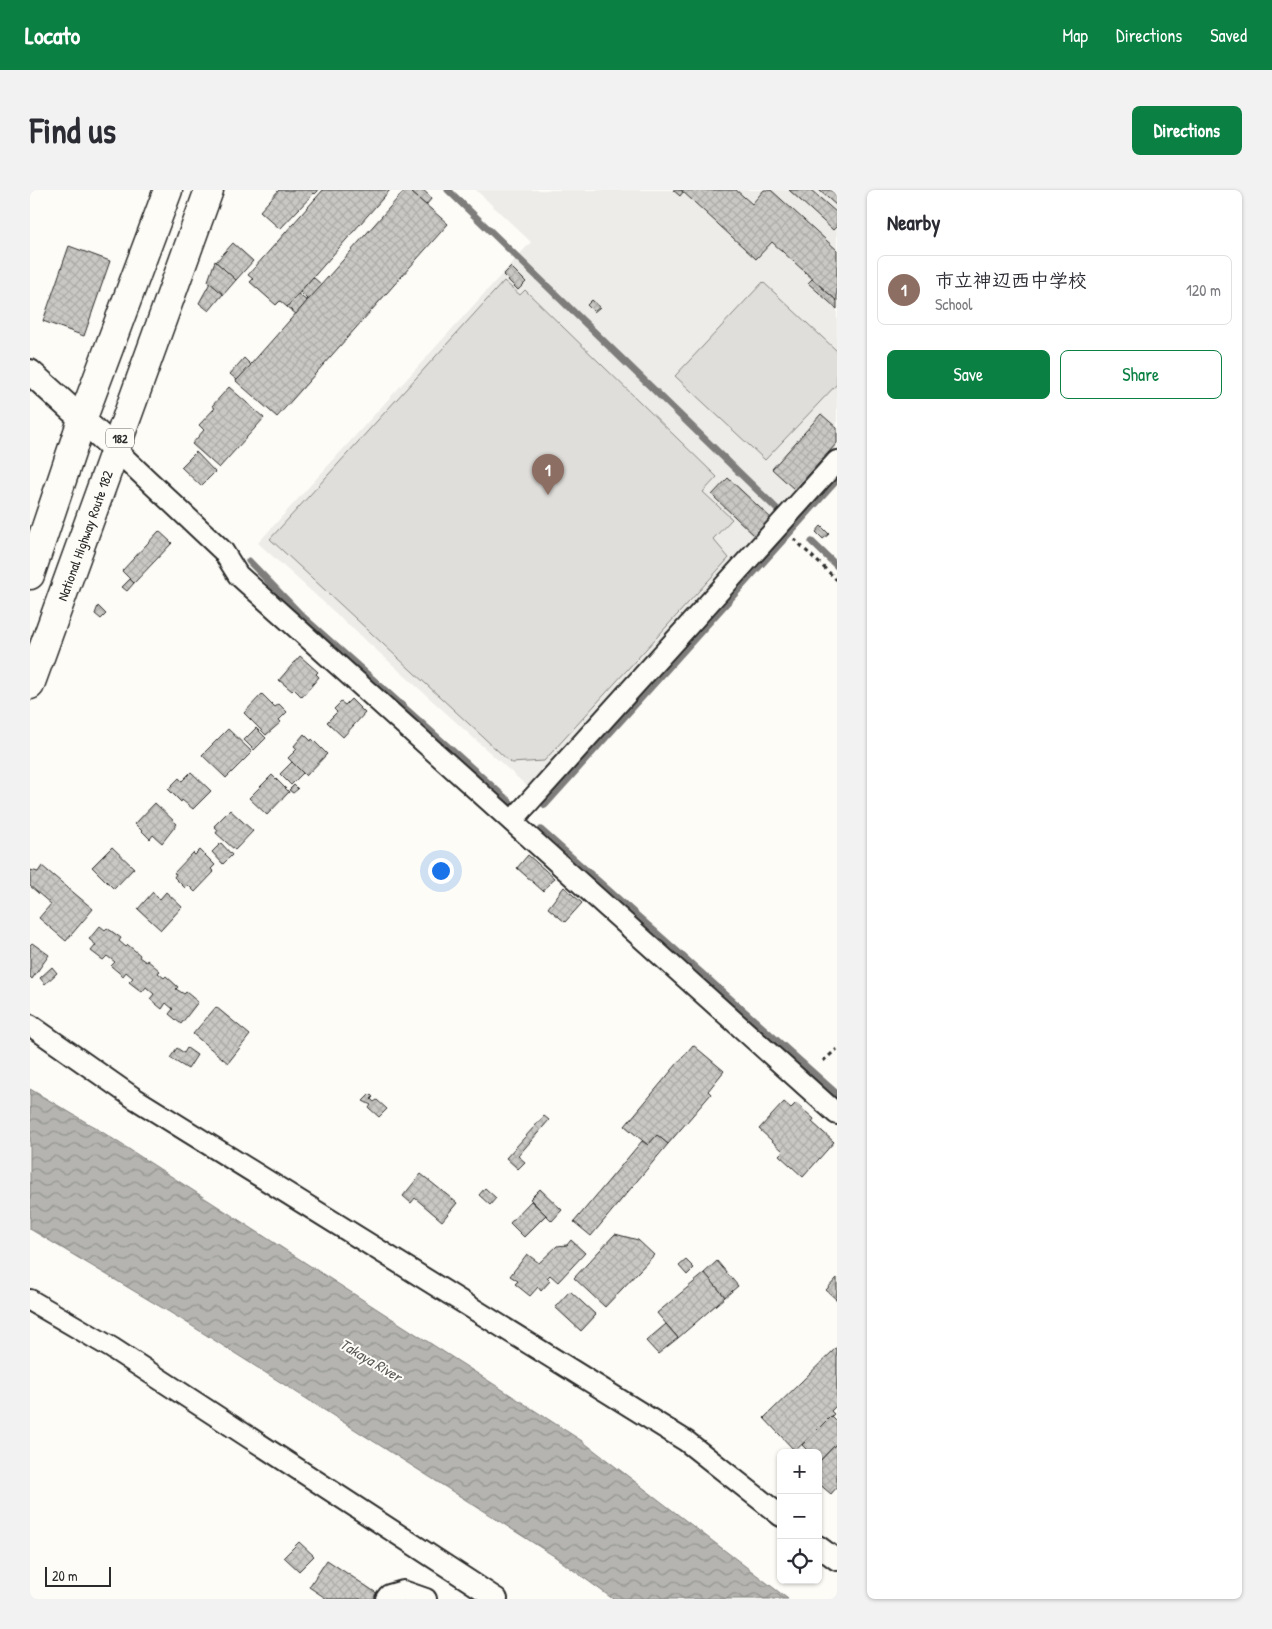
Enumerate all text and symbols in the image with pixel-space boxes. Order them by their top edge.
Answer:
text: Locato [25,19,80,51]
text: Map [1063,23,1088,48]
text: Directions [1116,23,1182,48]
text: Saved [1210,23,1247,48]
button: Directions [1132,106,1242,155]
text: Find us [30,107,116,154]
text: Nearby [887,208,940,237]
text: 市立神辺西中学校 [935,267,1087,293]
text: 1 [901,279,907,301]
text: 120 m [1186,279,1221,301]
text: School [935,293,972,315]
button: Save [887,350,1050,399]
button: Share [1060,350,1222,399]
road number: 182 [106,428,134,448]
pin: 1 [532,454,564,495]
street label: National Highway Route 182 [52,467,117,603]
your location [428,858,454,884]
water label: Takaya River [336,1333,408,1388]
map controls [777,1449,822,1584]
button: + [777,1449,822,1494]
button: − [777,1494,822,1539]
button: locate [777,1539,822,1584]
scale bar [45,1564,111,1587]
text: 20 m [52,1566,78,1585]

